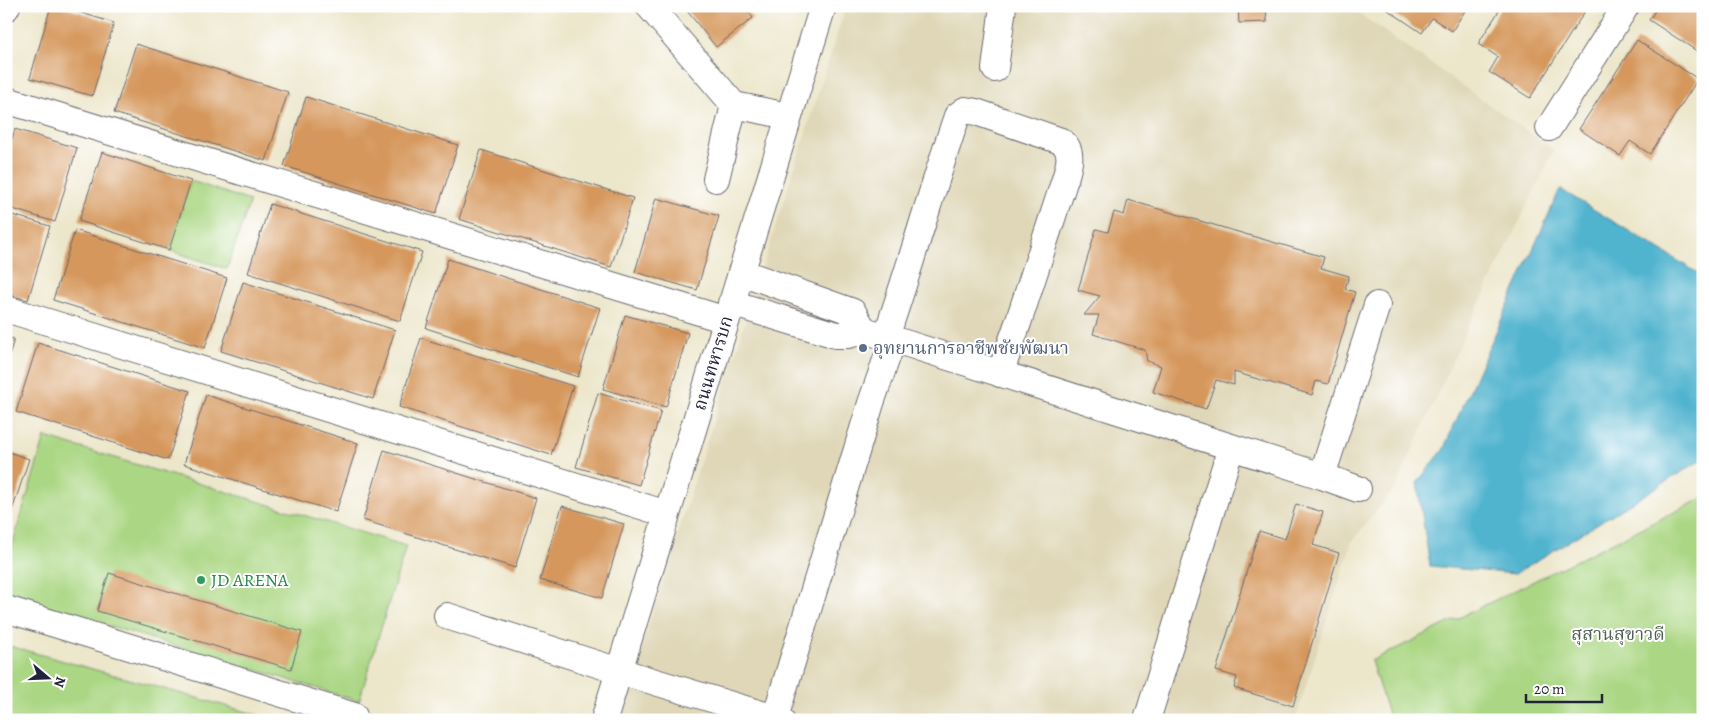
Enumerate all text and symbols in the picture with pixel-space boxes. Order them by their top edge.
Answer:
street label: ถนนทหารบก [687,313,739,413]
place label: อุทยานการอาชีพชัยพัฒนา [873,336,1069,360]
marker: อุทยานการอาชีพชัยพัฒนา [857,342,869,354]
place label: JD ARENA [211,568,289,592]
marker: JD ARENA [195,574,207,586]
park label: สุสานสุขาวดี [1571,622,1665,646]
north arrow [22,654,72,704]
scale bar [1526,671,1603,703]
text: N [49,674,70,690]
text: 20 m [1534,679,1565,699]

